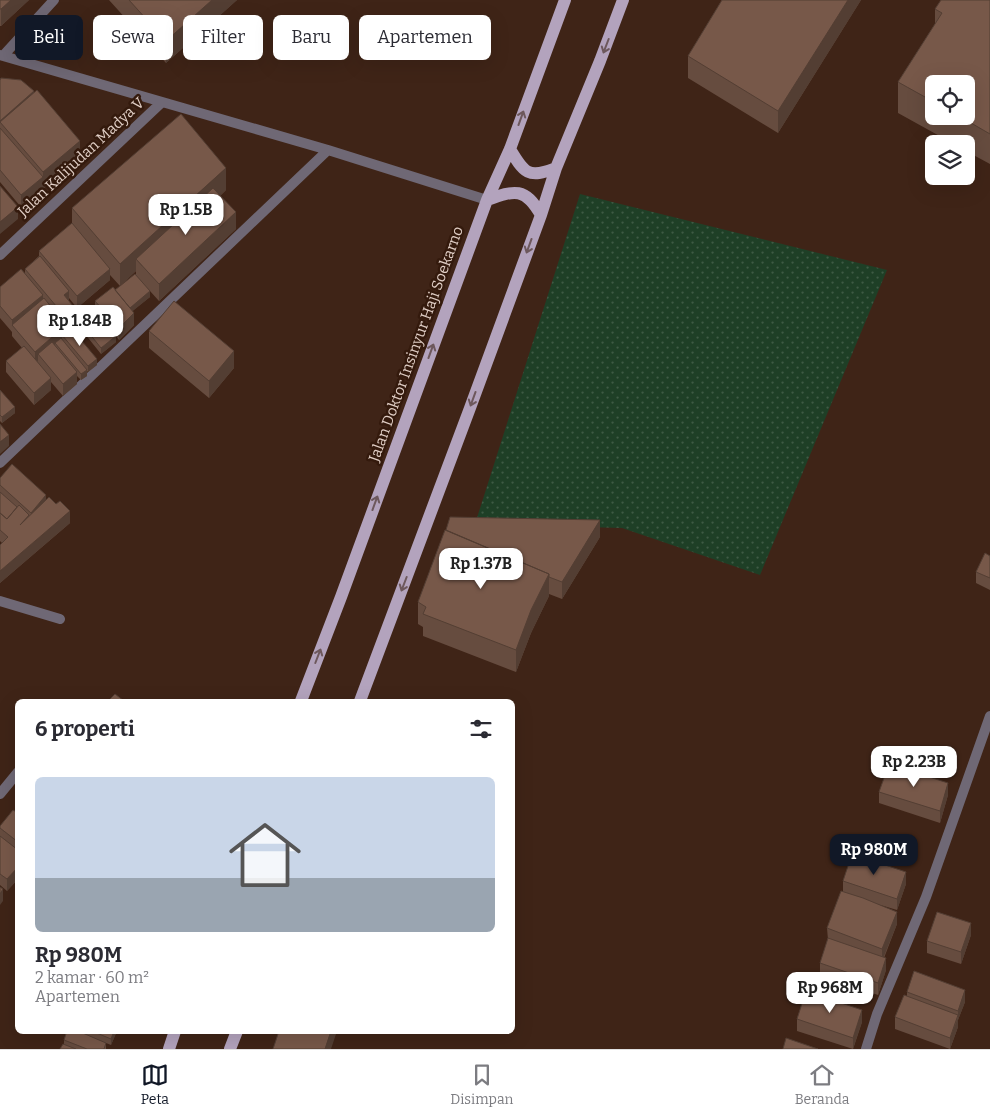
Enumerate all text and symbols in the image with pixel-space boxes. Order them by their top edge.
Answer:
chip: Beli [15,15,83,60]
chip: Sewa [93,15,173,60]
chip: Filter [183,15,263,60]
chip: Baru [273,15,349,60]
chip: Apartemen [359,15,491,60]
one-way arrow [601,37,610,53]
map controls [925,75,975,185]
button: locate [925,75,975,125]
street label: Jalan Kalijudan Madya V [13,93,149,221]
one-way arrow [517,111,526,126]
button: layers [925,135,975,185]
pin: Rp 1.5B [140,194,232,236]
text: Rp 1.5B [159,200,213,219]
street label: Jalan Doktor Insinyur Haji Soekarno [365,224,467,465]
one-way arrow [524,238,533,254]
pin: Rp 1.84B [28,304,132,347]
text: Rp 1.84B [48,311,112,330]
one-way arrow [427,344,436,359]
one-way arrow [468,391,477,406]
one-way arrow [371,496,380,512]
pin: Rp 1.37B [429,548,533,590]
text: Rp 1.37B [450,554,512,573]
one-way arrow [399,576,408,591]
one-way arrow [314,649,323,664]
icon: filters [467,715,495,743]
text: 6 properti [35,716,135,742]
pin: Rp 2.23B [862,746,966,788]
text: Rp 2.23B [882,752,946,771]
icon: home [220,810,310,900]
pin: Rp 980M [828,834,920,876]
text: Rp 980M [841,840,907,859]
text: Rp 980M [35,942,122,968]
text: 2 kamar · 60 m² [35,968,149,987]
pin: Rp 968M [784,972,876,1014]
text: Rp 968M [797,978,863,997]
text: Apartemen [35,987,120,1006]
tab: Peta [141,1061,169,1108]
tab: Disimpan [450,1061,513,1108]
tab: Beranda [795,1061,849,1108]

